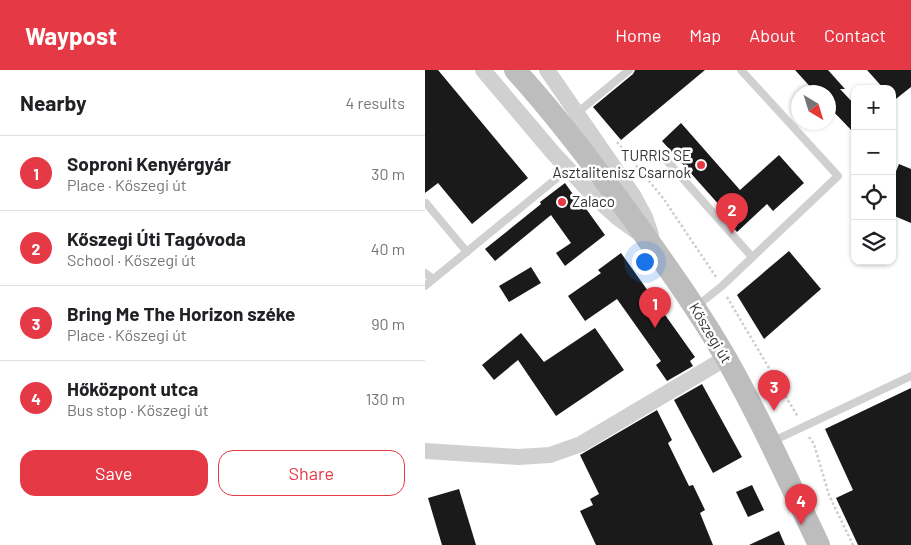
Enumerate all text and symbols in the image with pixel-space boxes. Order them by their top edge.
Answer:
text: Waypost [25,21,117,50]
text: Home [615,24,661,46]
text: Map [689,24,721,46]
text: About [749,24,796,46]
text: Contact [824,24,886,46]
north arrow [791,85,836,130]
map controls [851,85,896,265]
button: + [851,85,896,130]
text: Nearby [20,90,86,115]
text: 4 results [345,93,405,112]
button: − [851,130,896,175]
place label: TURRIS SE Asztalitenisz Csarnok [552,146,691,181]
text: Soproni Kenyérgyár [67,152,231,175]
marker: TURRIS SE Asztalitenisz Csarnok [695,159,707,171]
text: 1 [33,164,39,183]
text: 30 m [371,164,405,183]
text: Place · Kőszegi út [67,175,187,194]
button: locate [851,175,896,220]
place label: Zalaco [572,192,615,210]
pin: 2 [716,193,748,234]
marker: Zalaco [556,196,568,208]
button: layers [851,220,896,265]
text: Kőszegi Úti Tagóvoda [67,227,246,250]
text: 2 [32,239,40,258]
text: 40 m [371,239,405,258]
your location [632,249,658,275]
text: School · Kőszegi út [67,250,196,269]
pin: 1 [639,287,671,328]
street label: Kőszegi út [686,299,736,366]
text: Bring Me The Horizon széke [67,302,295,325]
text: 3 [32,314,40,333]
text: 90 m [371,314,405,333]
text: Place · Kőszegi út [67,325,187,344]
pin: 3 [758,370,790,411]
text: Hőközpont utca [67,377,198,400]
text: 4 [31,389,41,408]
text: 130 m [366,389,405,408]
text: Bus stop · Kőszegi út [67,400,209,419]
button: Save [20,450,208,496]
button: Share [218,450,405,496]
pin: 4 [785,484,817,525]

